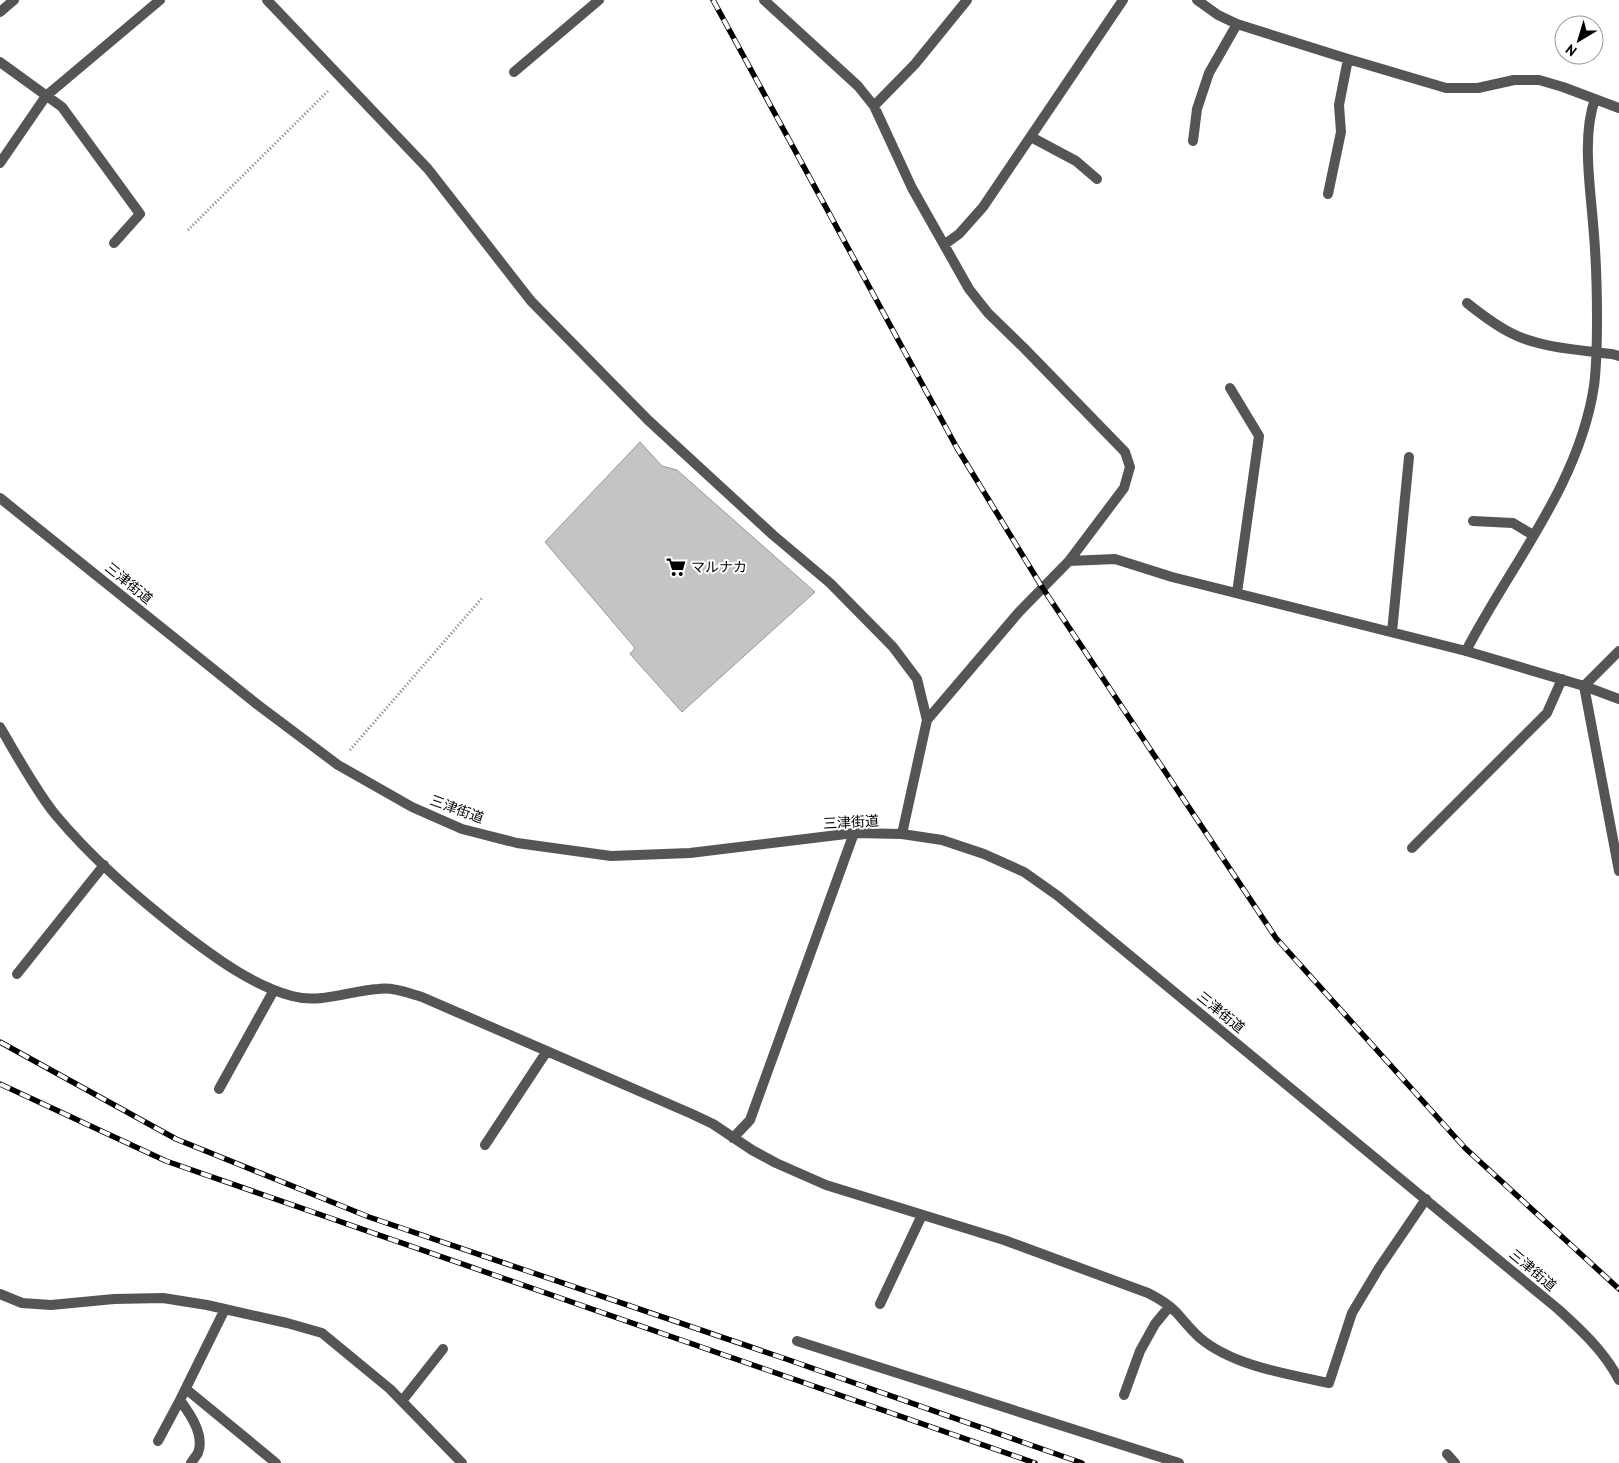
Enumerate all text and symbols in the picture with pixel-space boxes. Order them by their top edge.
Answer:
north arrow [1554,15,1604,65]
text: N [1562,40,1580,60]
supermarket icon: マルナカ [665,556,687,578]
street label: 三津街道 [102,558,156,608]
place label: マルナカ [691,558,747,576]
street label: 三津街道 [428,791,486,827]
street label: 三津街道 [823,812,879,832]
street label: 三津街道 [1194,987,1248,1037]
street label: 三津街道 [1506,1245,1560,1295]

